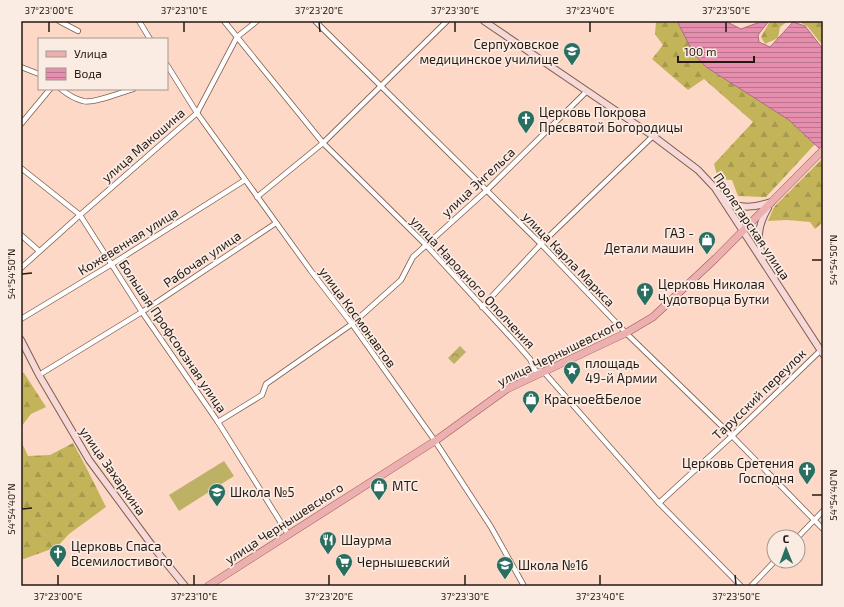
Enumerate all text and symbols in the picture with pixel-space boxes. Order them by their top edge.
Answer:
text: 37°23'00"E [25,4,74,16]
text: 37°23'10"E [161,4,208,16]
text: 37°23'20"E [295,4,344,16]
text: 37°23'30"E [431,4,480,16]
text: 37°23'40"E [566,4,615,16]
text: 37°23'50"E [702,4,750,16]
place label: Серпуховское медицинское училище [419,36,559,67]
legend [38,38,168,90]
scale bar [678,38,754,64]
school or university icon: Серпуховское медицинское училище [562,41,582,66]
text: 100 m [684,44,716,58]
text: Улица [74,46,107,60]
text: Вода [74,66,102,80]
place label: Церковь Покрова Пресвятой Богородицы [539,104,683,135]
street label: улица Макошина [98,105,188,185]
church icon: Церковь Покрова Пресвятой Богородицы [516,109,536,134]
street label: улица Энгельса [438,144,518,220]
street label: Пролетарская улица [710,169,794,283]
street label: Кожевенная улица [75,204,181,278]
street label: улица Карла Маркса [520,208,618,310]
street label: улица Народного Ополчения [407,212,539,352]
place label: ГАЗ - Детали машин [604,225,694,256]
street label: Рабочая улица [160,227,244,291]
shop icon: ГАЗ - Детали машин [697,230,717,255]
text: 54°54'50"N [827,235,839,285]
text: 54°54'50"N [5,249,17,299]
street label: Большая Профсоюзная улица [116,256,230,416]
street label: улица Космонавтов [316,263,400,371]
place label: Церковь Николая Чудотворца Бутки [658,276,769,307]
church icon: Церковь Николая Чудотворца Бутки [635,281,655,306]
street label: улица Чернышевского [495,315,625,389]
street label: Тарусский переулок [709,345,809,443]
place label: площадь 49-й Армии [585,355,657,386]
place icon: площадь 49-й Армии [562,360,582,385]
shop icon: Красное&Белое [521,389,541,414]
place label: Красное&Белое [544,391,642,407]
street label: улица Захаркина [76,424,150,518]
place label: Церковь Сретения Господня [682,455,794,486]
church icon: Церковь Сретения Господня [797,460,817,485]
text: 54°54'40"N [827,469,839,521]
shop icon: МТС [369,476,389,501]
place label: МТС [392,478,418,494]
street label: улица Чернышевского [222,479,346,567]
school or university icon: Школа №5 [207,482,227,507]
text: 54°54'40"N [5,483,17,535]
place label: Школа №5 [230,484,295,500]
north arrow [766,529,806,569]
restaurant icon: Шаурма [318,530,338,555]
place label: Шаурма [341,532,392,548]
text: С [782,532,790,545]
place label: Церковь Спаса Всемилостивого [71,538,173,569]
church icon: Церковь Спаса Всемилостивого [48,543,68,568]
supermarket icon: Чернышевский [334,552,354,577]
place label: Чернышевский [357,554,450,570]
school or university icon: Школа №16 [495,555,515,580]
place label: Школа №16 [518,557,588,573]
text: 37°23'00"E [34,590,83,602]
text: 37°23'10"E [171,590,218,602]
text: 37°23'20"E [305,590,354,602]
text: 37°23'30"E [441,590,490,602]
text: 37°23'40"E [576,590,625,602]
text: 37°23'50"E [712,590,760,602]

